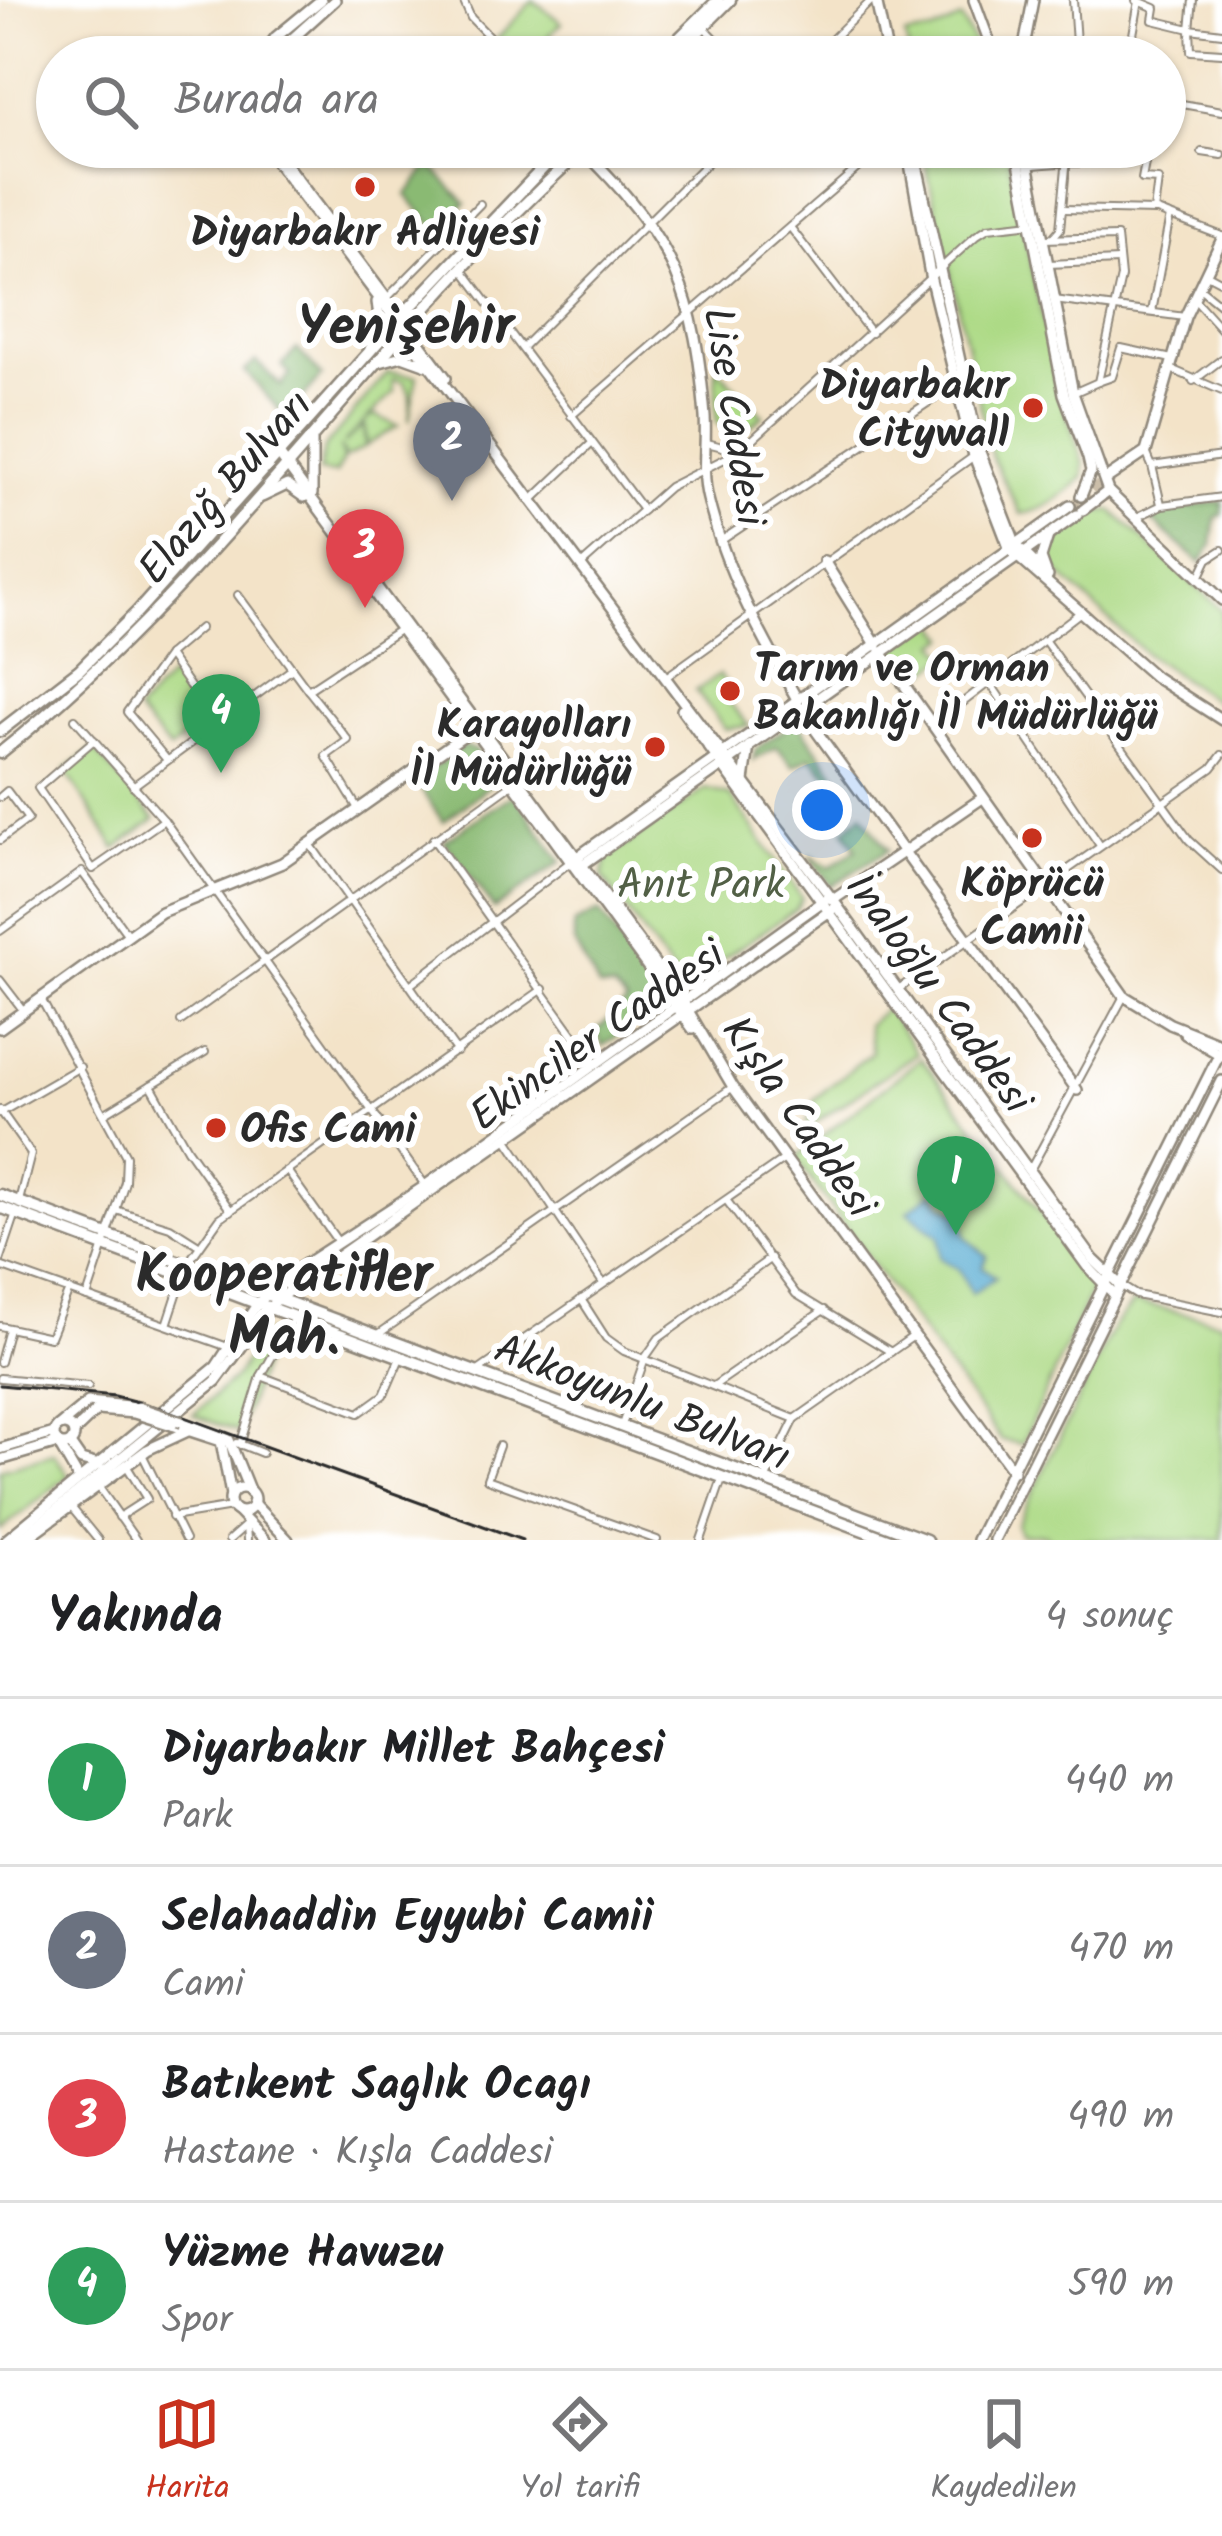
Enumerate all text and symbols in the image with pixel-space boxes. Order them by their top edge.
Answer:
search box [36,36,1186,168]
text: Burada ara [174,66,379,138]
icon: search [78,69,144,135]
marker: Diyarbakır Adliyesi [352,174,378,200]
place label: Diyarbakır Adliyesi [190,201,541,268]
district label: Yenişehir [298,287,517,373]
street label: Lise Caddesi [682,303,783,532]
place label: Diyarbakır Citywall [820,354,1011,469]
street label: Elazığ Bulvarı [123,376,331,601]
marker: Diyarbakır Citywall [1020,395,1046,421]
pin: 2 [413,402,491,501]
pin: 3 [326,509,404,608]
place label: Tarım ve Orman Bakanlığı İl Müdürlüğü [754,637,1158,752]
pin: 4 [182,674,260,773]
marker: Tarım ve Orman Bakanlığı İl Müdürlüğü [717,678,743,704]
place label: Karayolları İl Müdürlüğü [410,693,632,808]
marker: Karayolları İl Müdürlüğü [642,734,668,760]
your location [792,780,852,840]
marker: Köprücü Camii [1019,825,1045,851]
place label: Köprücü Camii [961,852,1104,967]
park label: Anıt Park [617,853,785,920]
street label: İnaloğlu Caddesi [826,859,1049,1131]
street label: Ekinciler Caddesi [456,923,741,1150]
street label: Kışla Caddesi [703,1003,893,1235]
place label: Ofis Cami [240,1098,417,1165]
marker: Ofis Cami [203,1115,229,1141]
pin: 1 [917,1136,995,1235]
district label: Kooperatifler Mah. [136,1235,435,1383]
street label: Akkoyunlu Bulvarı [484,1317,800,1492]
text: Yakında [48,1578,223,1659]
text: 4 sonuç [1046,1587,1174,1649]
text: Diyarbakır Millet Bahçesi [162,1715,665,1787]
text: 1 [81,1751,93,1813]
text: 440 m [1065,1751,1174,1813]
text: Park [162,1787,233,1849]
text: Selahaddin Eyyubi Camii [162,1883,653,1955]
text: 2 [76,1919,98,1981]
text: 470 m [1068,1919,1174,1981]
text: Cami [162,1955,244,2017]
text: Batıkent Saglık Ocagı [162,2051,591,2123]
text: 3 [76,2087,98,2149]
text: 490 m [1067,2087,1174,2149]
text: Hastane · Kışla Caddesi [162,2123,553,2185]
text: Yüzme Havuzu [162,2219,443,2291]
text: 4 [76,2255,98,2317]
text: 590 m [1068,2255,1174,2317]
text: Spor [162,2291,232,2353]
tab: Harita [145,2391,230,2516]
tab: Yol tarifi [520,2391,640,2516]
tab: Kaydedilen [930,2391,1077,2516]

